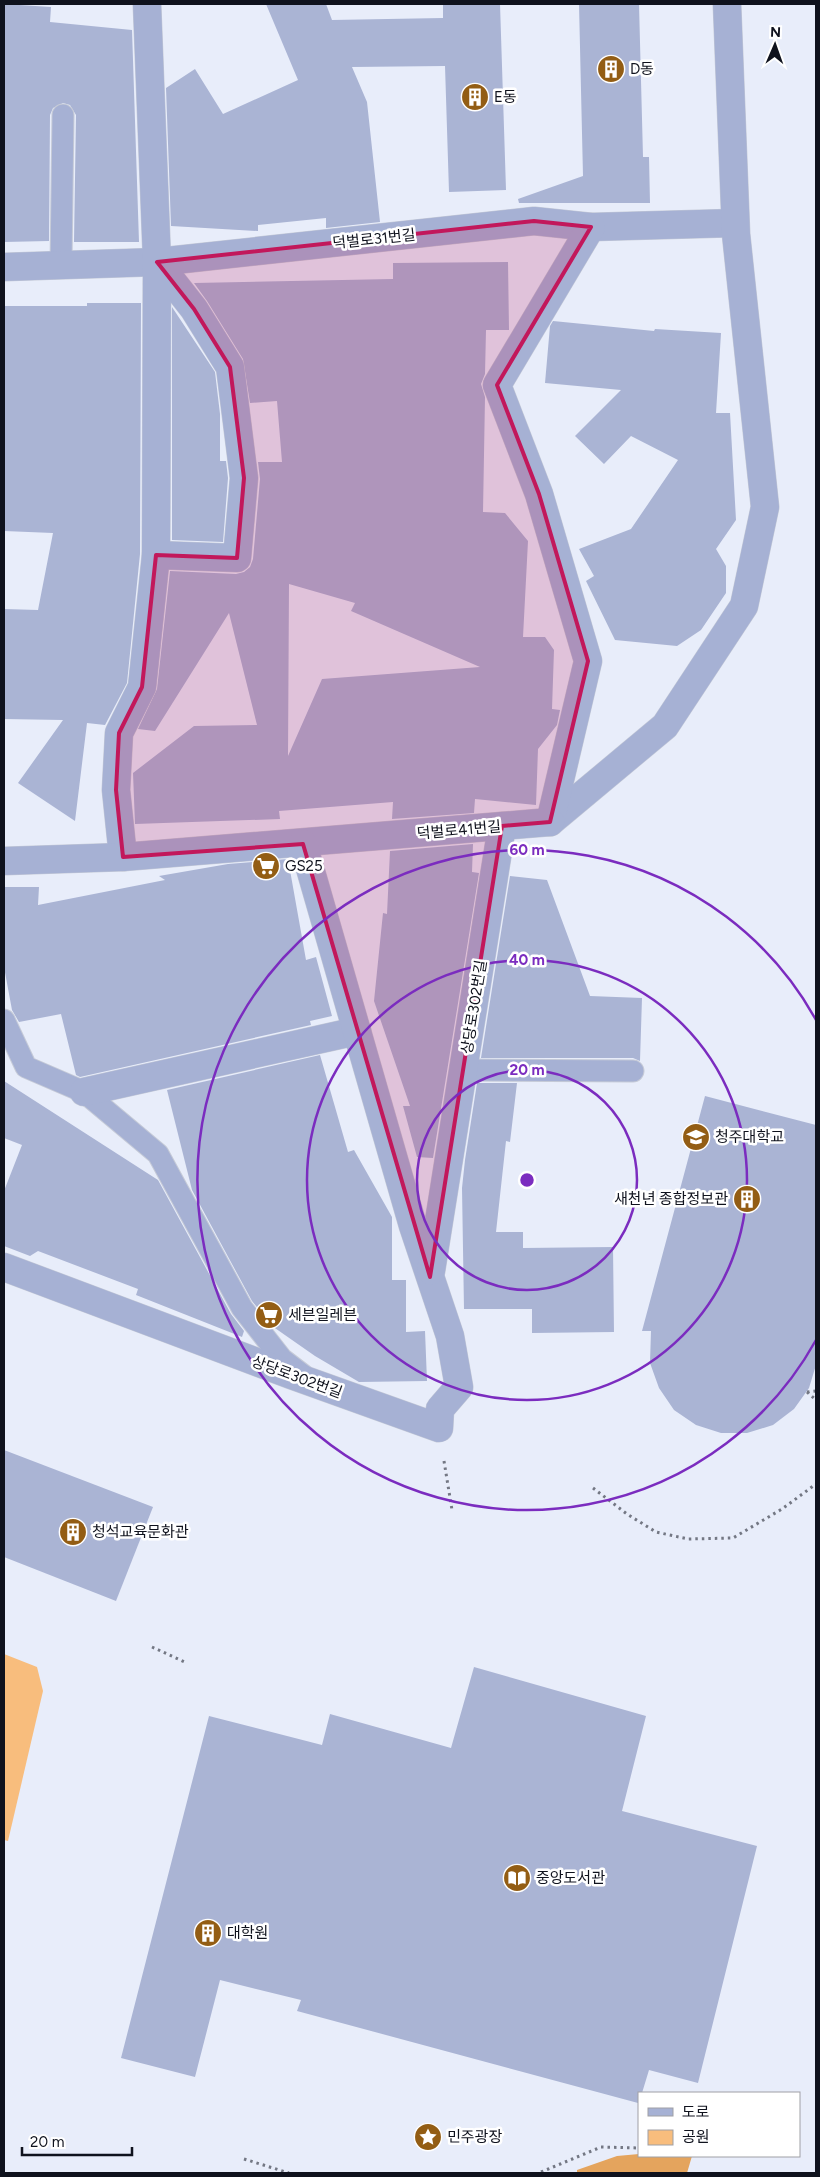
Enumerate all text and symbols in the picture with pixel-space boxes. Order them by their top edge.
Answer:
north arrow [750,20,800,70]
text: N [770,24,781,41]
building icon: D동 [596,54,626,84]
place label: D동 [630,60,654,78]
building icon: E동 [460,82,490,112]
place label: E동 [494,88,517,106]
street label: 덕벌로31번길 [332,226,416,252]
street label: 덕벌로41번길 [416,817,502,843]
text: 60 m [509,841,545,859]
supermarket icon: GS25 [251,851,281,881]
place label: GS25 [285,857,323,875]
text: 40 m [509,951,545,969]
street label: 상당로302번길 [458,959,490,1055]
text: 20 m [509,1061,545,1079]
school or university icon: 청주대학교 [681,1122,711,1152]
place label: 청주대학교 [715,1128,784,1146]
centre of rings [518,1171,536,1189]
building icon: 새천년 종합정보관 [732,1184,762,1214]
place label: 새천년 종합정보관 [614,1190,728,1208]
supermarket icon: 세븐일레븐 [254,1300,284,1330]
place label: 세븐일레븐 [288,1306,357,1324]
street label: 상당로302번길 [249,1352,345,1402]
building icon: 청석교육문화관 [58,1517,88,1547]
place label: 청석교육문화관 [92,1523,189,1541]
library icon: 중앙도서관 [502,1863,532,1893]
place label: 중앙도서관 [536,1869,605,1887]
building icon: 대학원 [193,1918,223,1948]
place label: 대학원 [227,1924,268,1942]
legend [638,2092,800,2157]
text: 도로 [682,2103,710,2121]
place icon: 민주광장 [413,2122,443,2152]
scale bar [22,2124,132,2156]
place label: 민주광장 [447,2128,502,2146]
text: 공원 [682,2128,710,2146]
text: 20 m [30,2133,64,2151]

